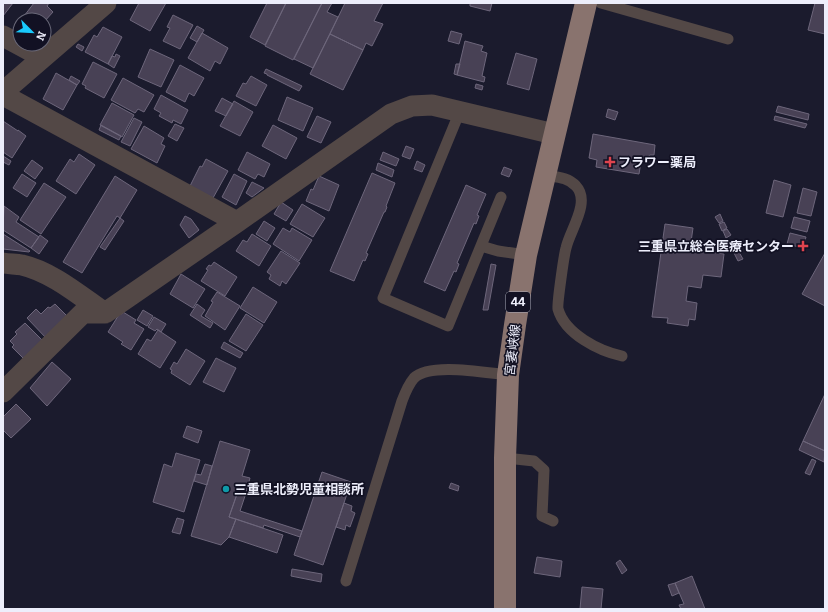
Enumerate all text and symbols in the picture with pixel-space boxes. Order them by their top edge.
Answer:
north arrow [12,12,52,52]
text: N [33,29,48,43]
place label: フラワー薬局 [618,155,696,170]
marker: フラワー薬局 [605,157,615,167]
place label: 三重県立総合医療センター [638,239,794,254]
marker: 三重県立総合医療センター [797,240,809,252]
road number: 44 [506,292,530,312]
street label: 宮妻峡線 [502,323,523,377]
place label: 三重県北勢児童相談所 [234,482,364,497]
marker: 三重県北勢児童相談所 [221,484,231,494]

